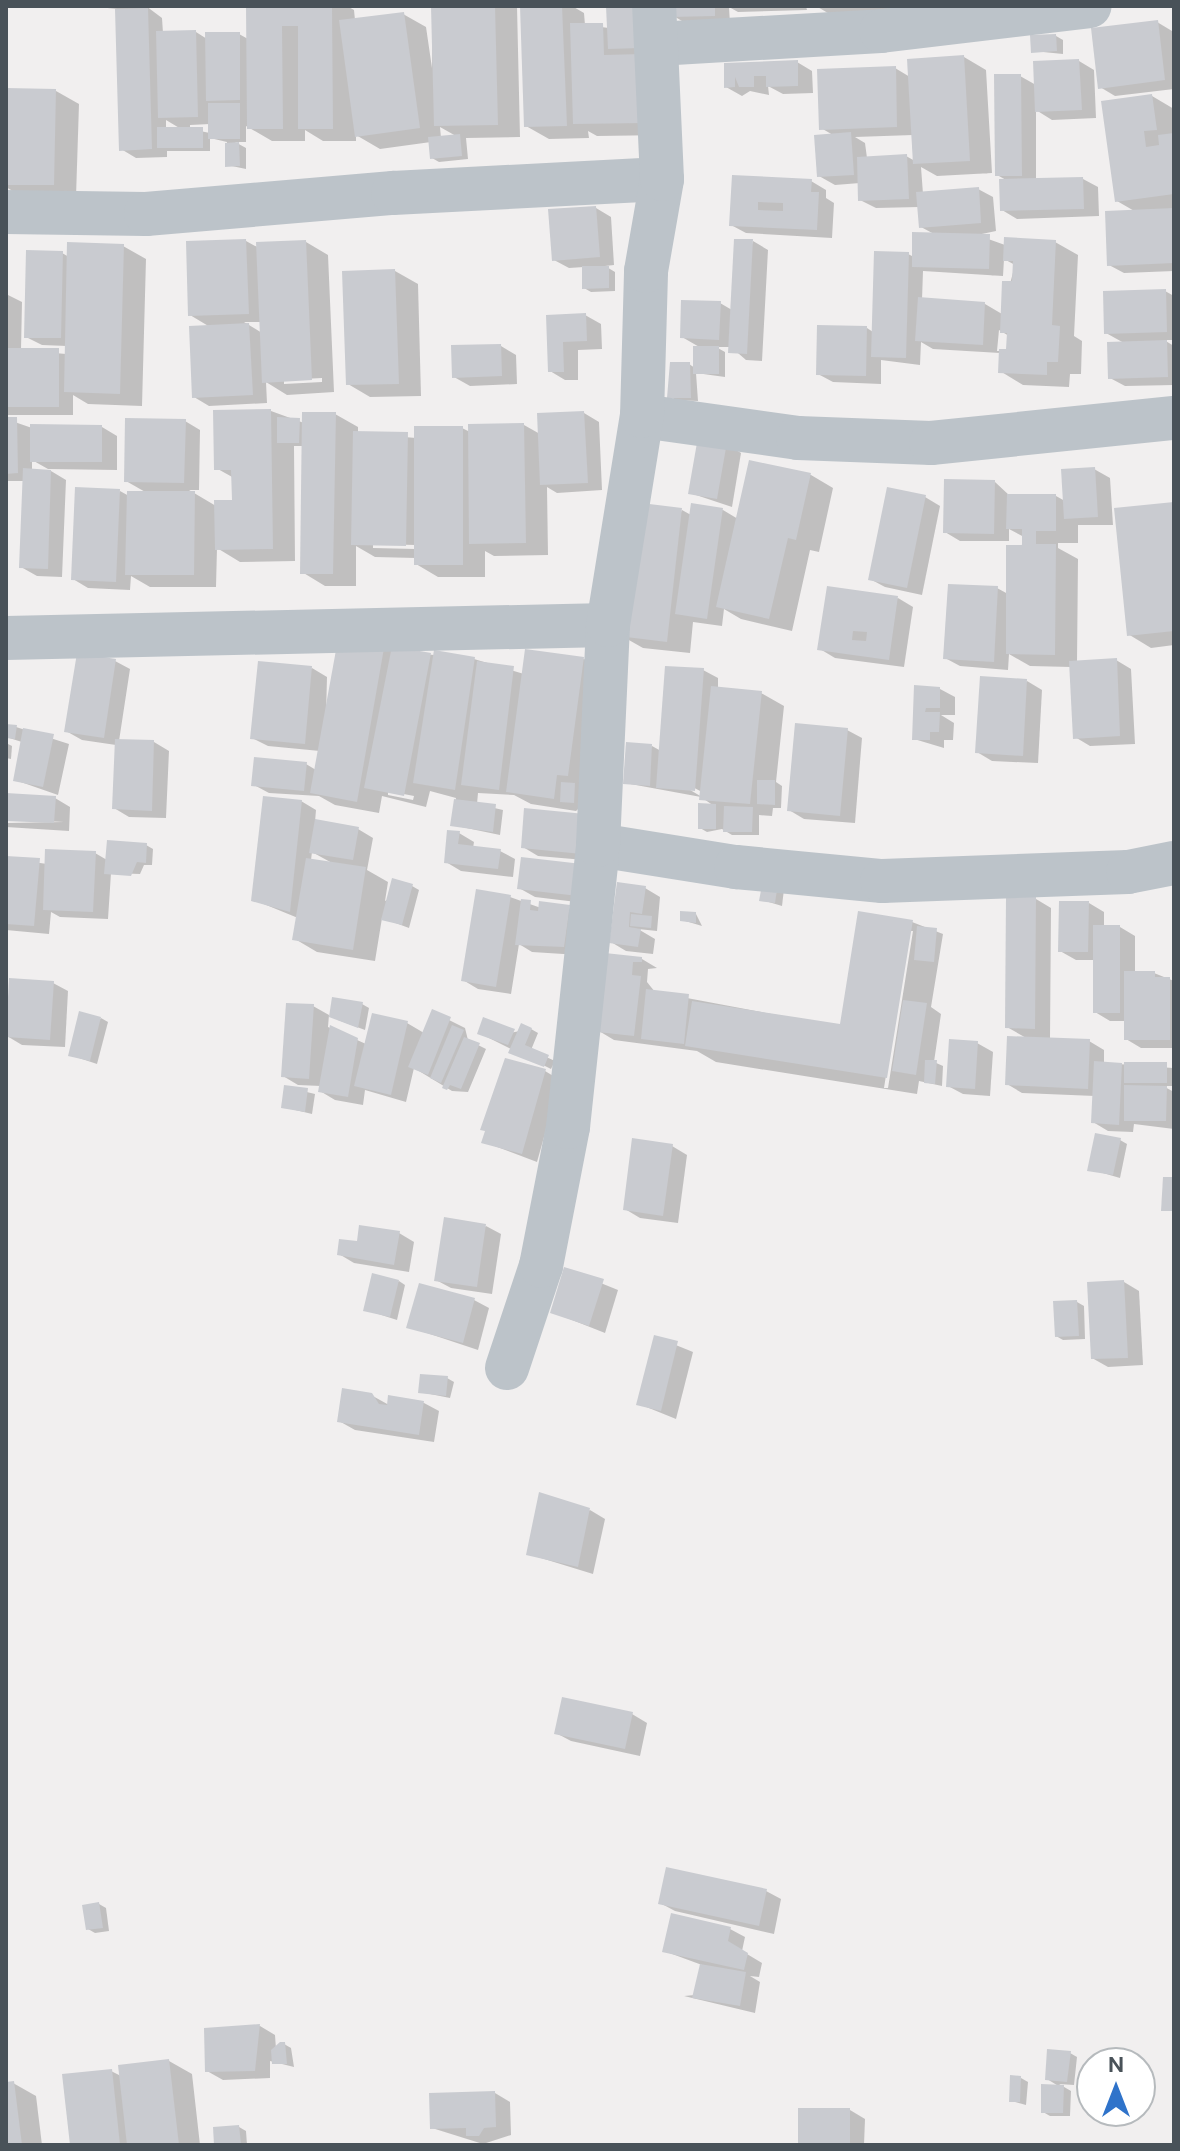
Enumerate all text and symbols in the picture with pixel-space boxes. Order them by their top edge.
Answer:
north arrow [1076,2047,1156,2127]
text: N [1108,2050,1124,2079]

